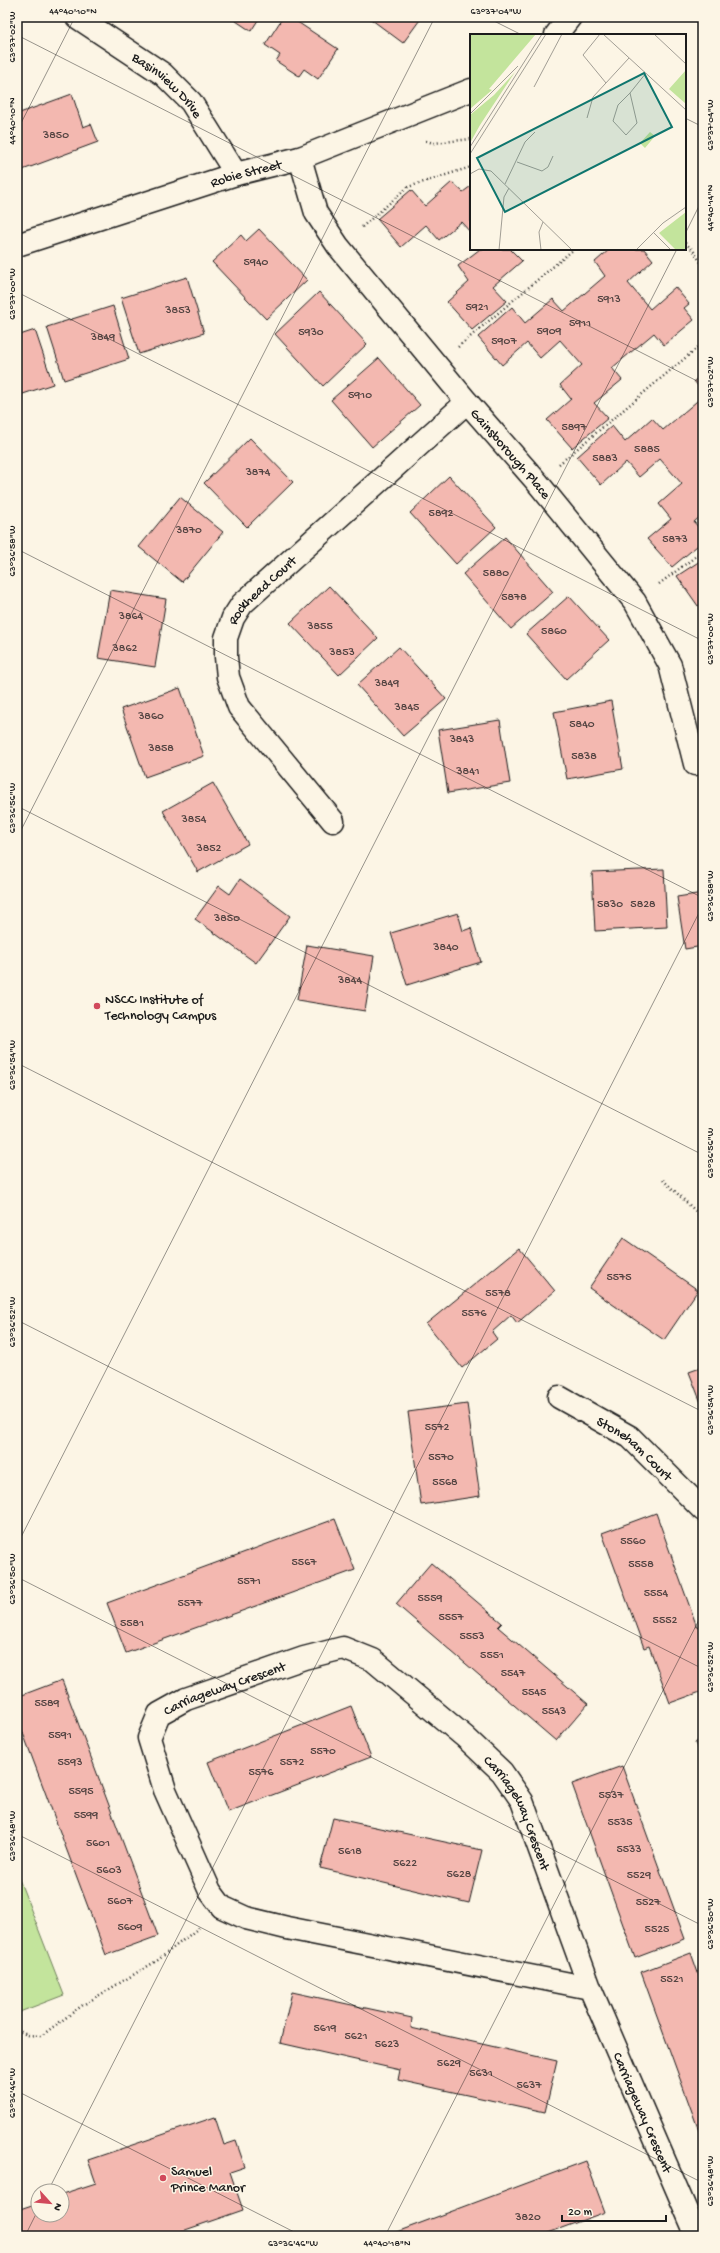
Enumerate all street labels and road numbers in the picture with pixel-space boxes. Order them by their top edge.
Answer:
street label: Basinview Drive [127,49,205,123]
street label: Robie Street [209,157,285,193]
street label: Gainsborough Place [466,406,554,504]
street label: Rockhead Court [225,552,302,627]
street label: Stoneham Court [593,1414,676,1486]
street label: Carriageway Crescent [161,1659,289,1721]
street label: Carriageway Crescent [479,1753,553,1874]
street label: Carriageway Crescent [608,2050,675,2177]

